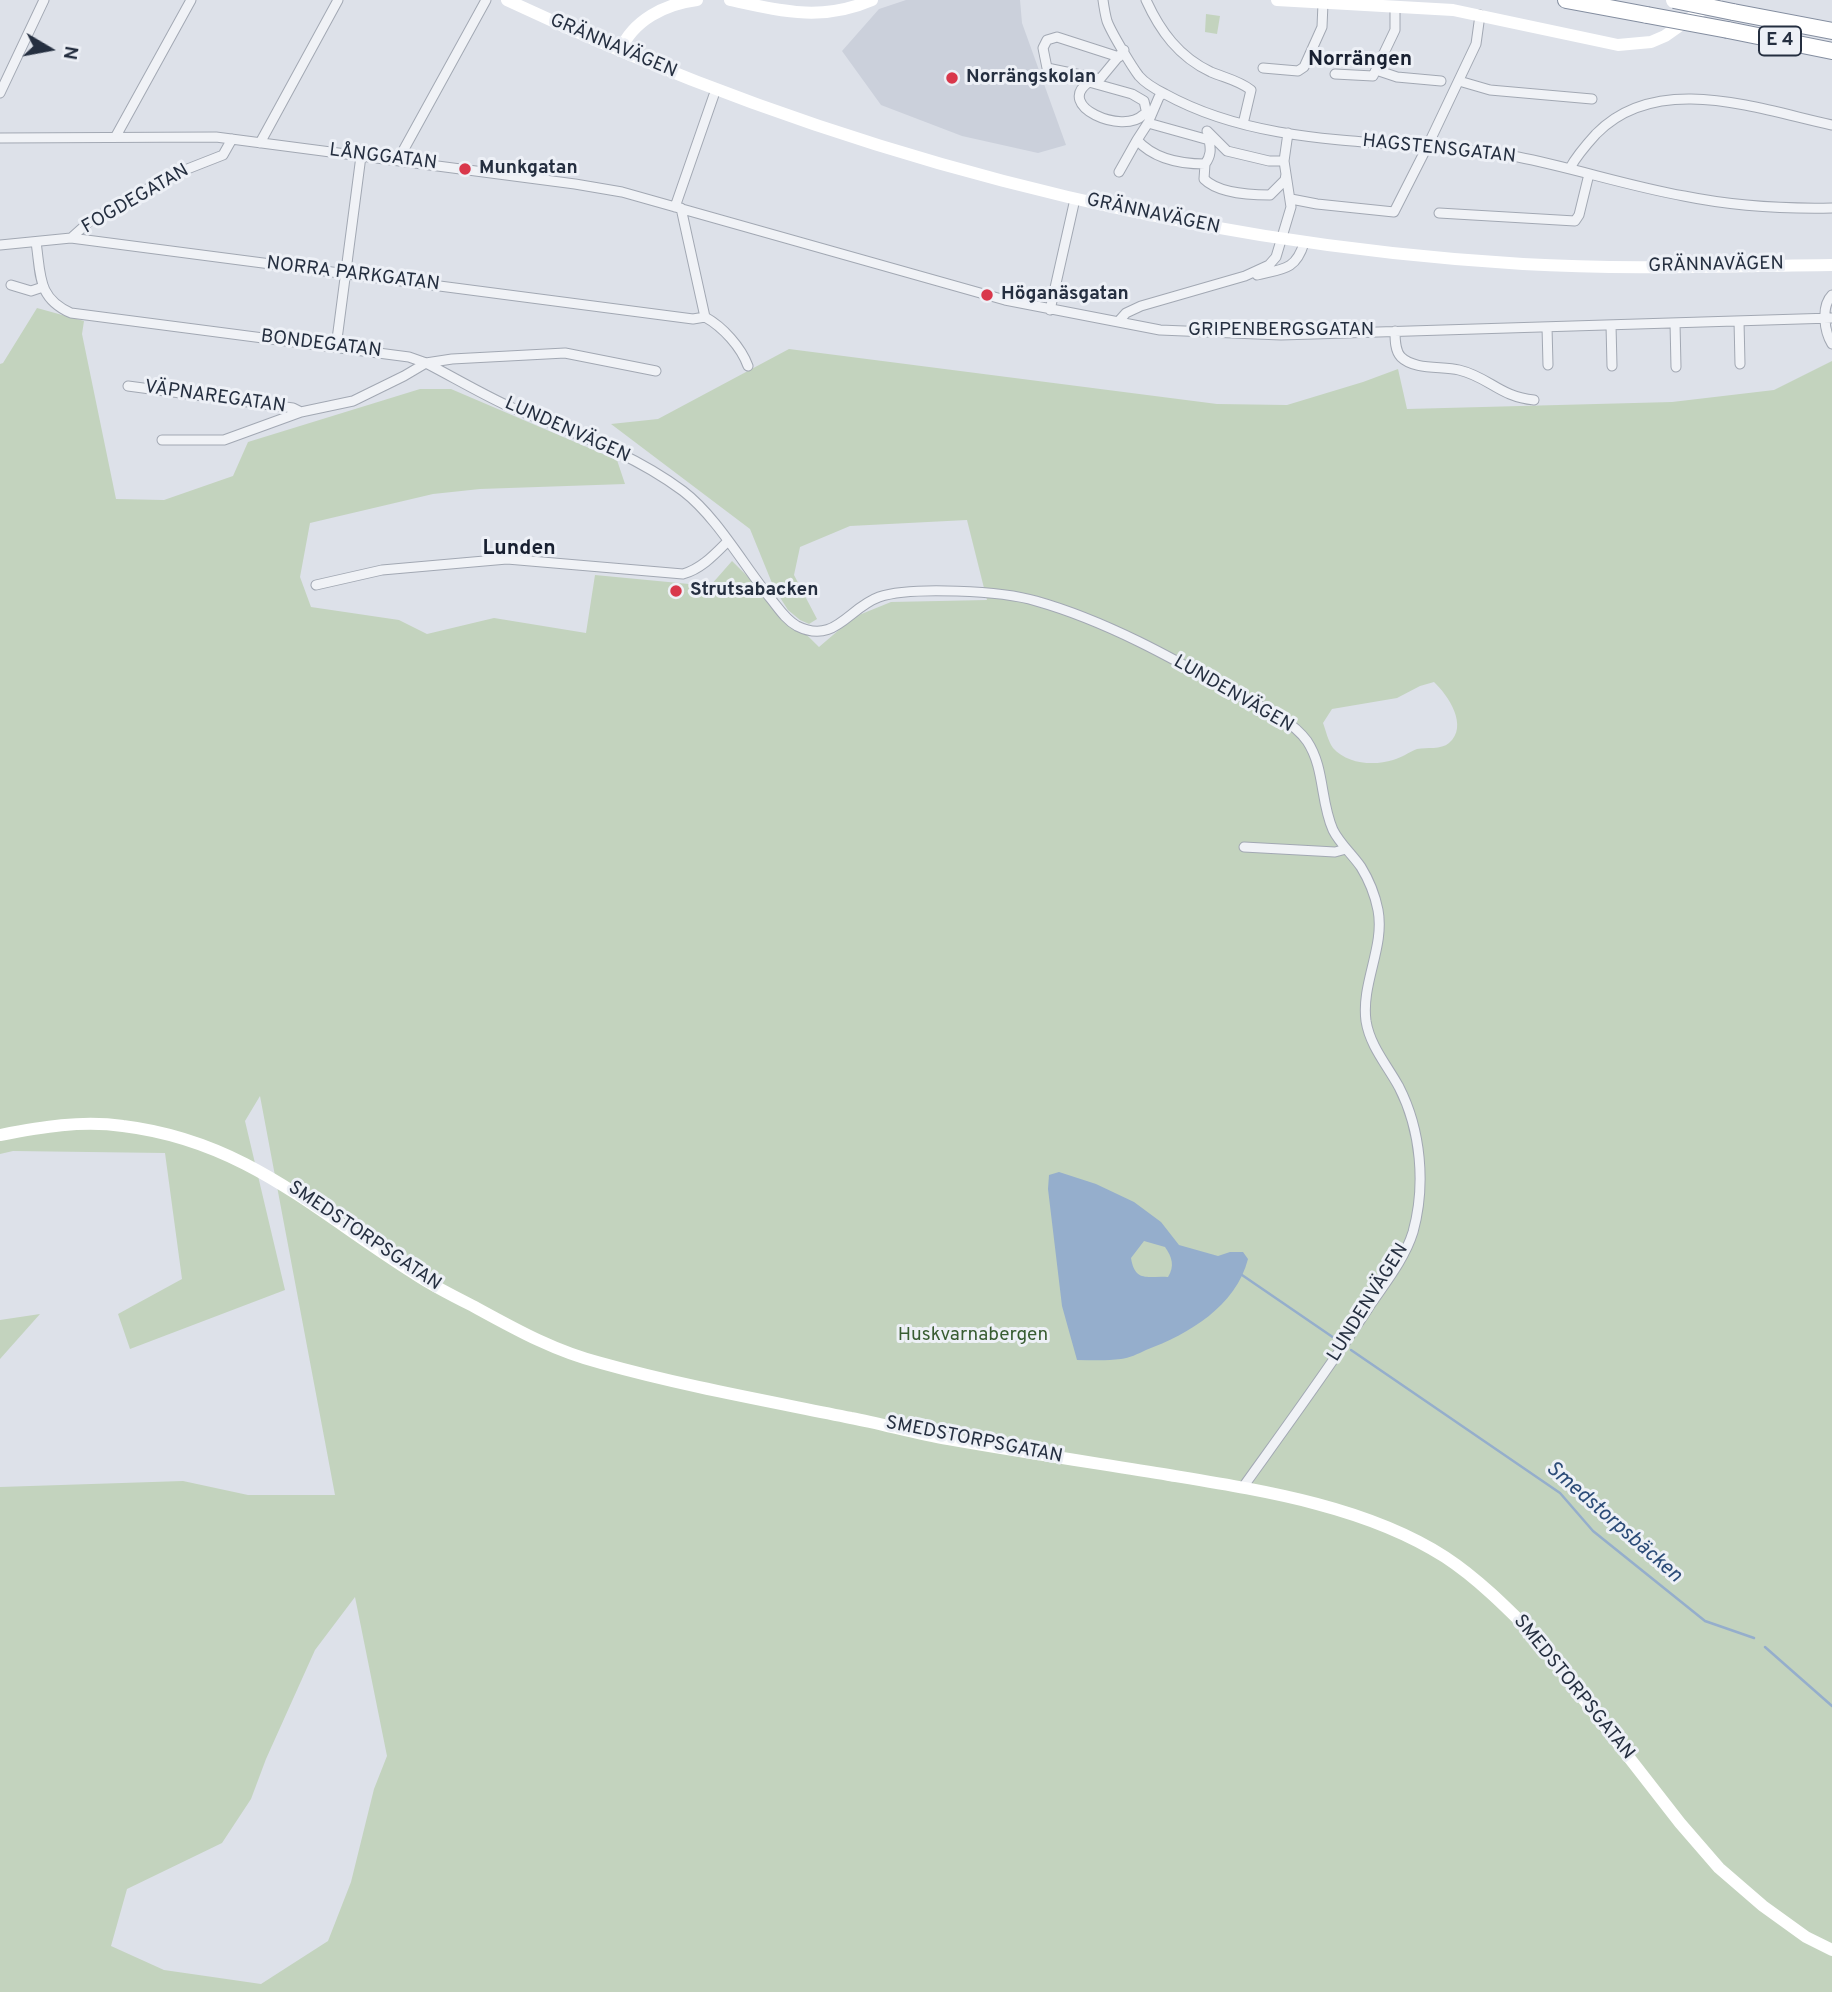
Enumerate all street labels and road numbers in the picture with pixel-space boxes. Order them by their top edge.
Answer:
street label: GRÄNNAVÄGEN [546,10,680,84]
road number: E 4 [1759,26,1801,56]
street label: HAGSTENSGATAN [1361,131,1517,169]
street label: LÅNGGATAN [328,140,438,176]
street label: FOGDEGATAN [79,160,193,240]
street label: GRÄNNAVÄGEN [1084,190,1222,240]
street label: NORRA PARKGATAN [265,253,441,297]
street label: GRÄNNAVÄGEN [1648,253,1784,279]
street label: GRIPENBERGSGATAN [1188,320,1374,342]
street label: BONDEGATAN [259,326,383,364]
street label: VÄPNAREGATAN [143,377,287,419]
street label: LUNDENVÄGEN [501,393,633,469]
street label: LUNDENVÄGEN [1169,651,1297,739]
street label: SMEDSTORPSGATAN [283,1177,445,1297]
street label: LUNDENVÄGEN [1324,1240,1414,1366]
street label: SMEDSTORPSGATAN [884,1413,1064,1469]
street label: SMEDSTORPSGATAN [1508,1611,1638,1765]

